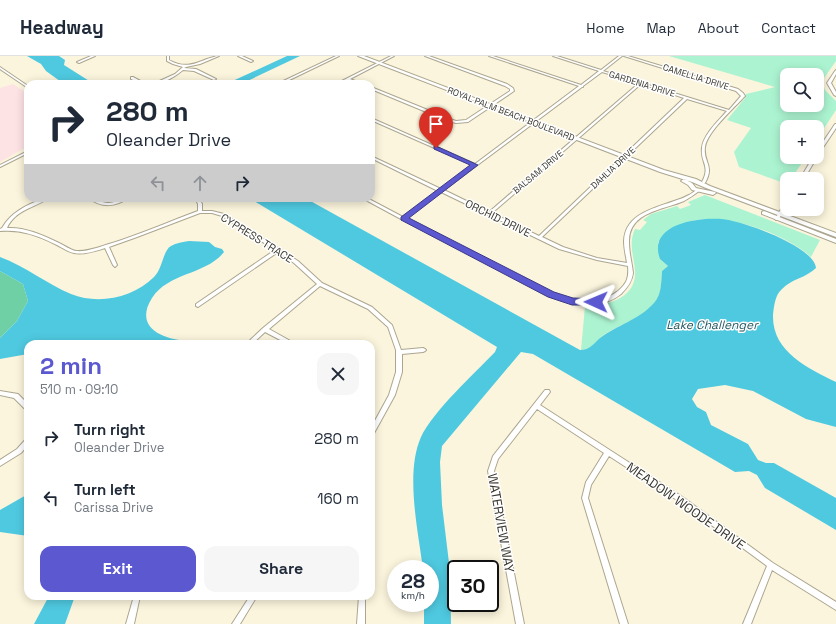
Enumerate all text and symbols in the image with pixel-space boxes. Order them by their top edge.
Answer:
text: Headway [20,15,104,40]
text: Home [586,19,624,37]
text: Map [646,19,676,37]
text: About [698,19,739,37]
text: Contact [761,19,816,37]
street label: CAMELLIA DRIVE [661,61,731,93]
street label: GARDENIA DRIVE [607,68,677,100]
map controls [780,68,824,216]
button: search [780,68,824,112]
street label: ROYAL PALM BEACH BOULEVARD [446,84,576,144]
text: 280 m [106,93,189,129]
icon: right [40,96,92,148]
pin [419,107,453,148]
icon: arrive [425,113,447,135]
button: + [780,120,824,164]
text: Oleander Drive [106,128,231,151]
street label: DAHLIA DRIVE [588,144,638,192]
street label: BALSAM DRIVE [510,147,566,197]
icon: left [147,172,169,194]
icon: ahead [189,172,211,194]
icon: right [231,172,253,194]
button: − [780,172,824,216]
street label: ORCHID DRIVE [463,196,533,240]
street label: CYPRESS TRACE [218,210,296,266]
position arrow [575,281,617,323]
water label: Lake Challenger [666,317,759,333]
text: 2 min [40,350,102,381]
button: close [317,353,359,395]
text: 510 m · 09:10 [40,381,118,398]
text: Turn right [74,420,145,439]
icon: right [40,427,62,449]
text: 280 m [314,429,359,448]
text: Oleander Drive [74,439,164,456]
street label: MEADOW WOODE DRIVE [623,458,749,554]
street label: WATERVIEW WAY [484,472,518,574]
text: Turn left [74,480,136,499]
icon: left [40,487,62,509]
text: 160 m [317,489,359,508]
text: Carissa Drive [74,499,154,516]
button: Exit [40,546,196,592]
button: Share [204,546,359,592]
speed limit sign: 30 [447,560,499,612]
text: 28 [401,568,425,594]
text: km/h [401,589,425,602]

